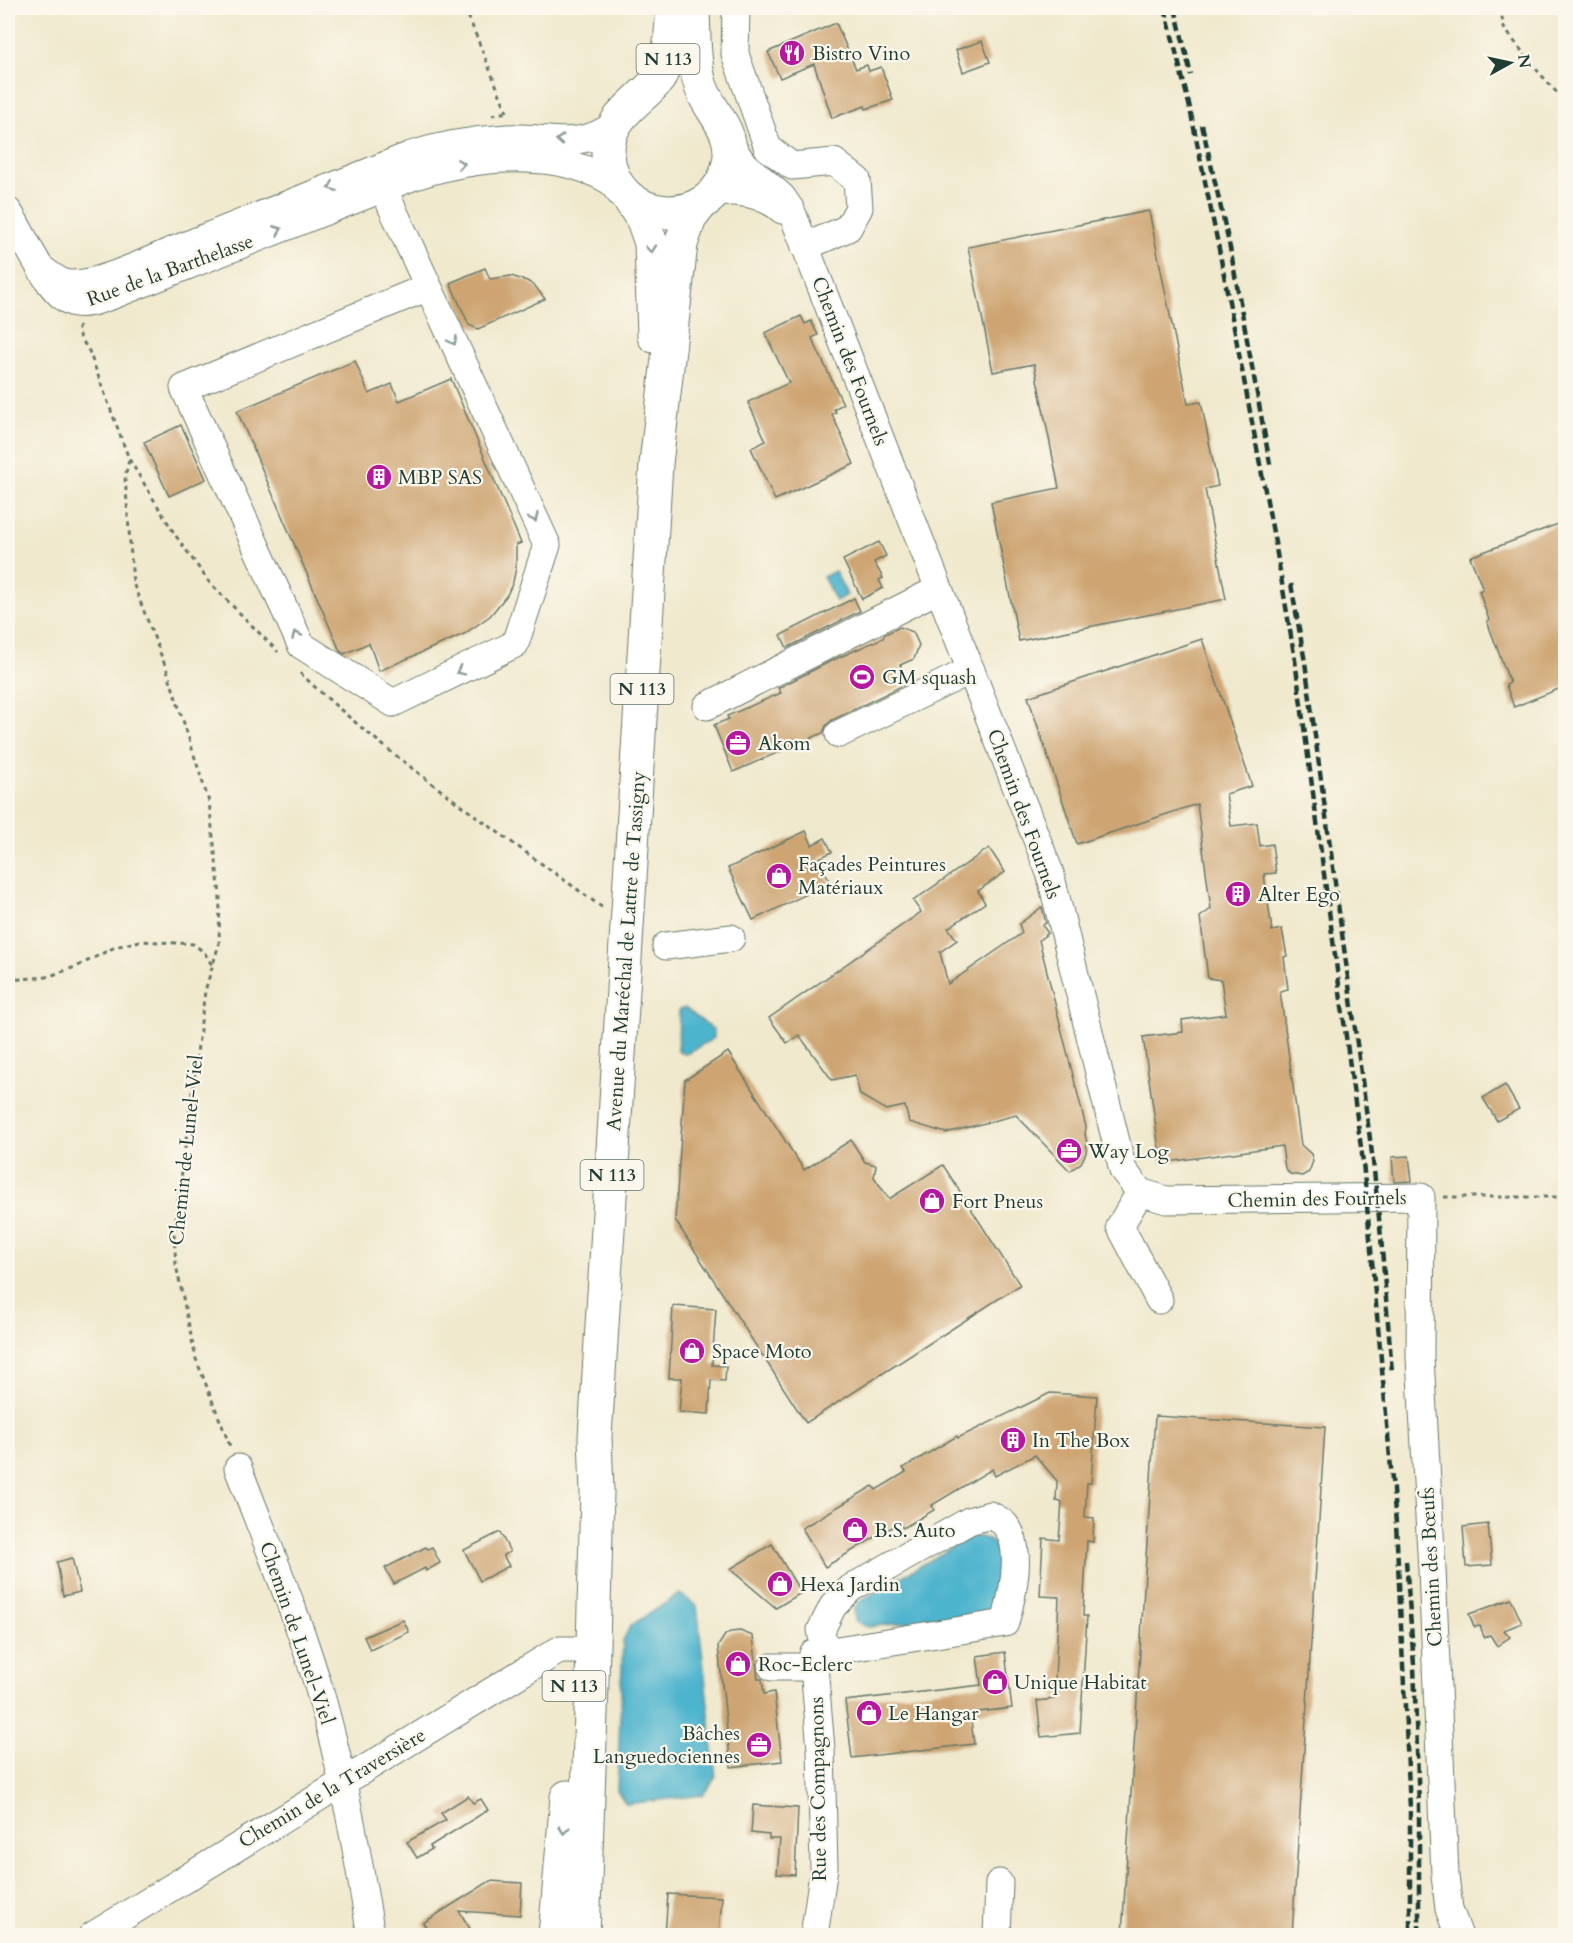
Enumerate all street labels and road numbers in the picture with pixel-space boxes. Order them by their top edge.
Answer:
road number: N 113 [636,44,700,74]
street label: Rue de la Barthelasse [83,227,257,313]
street label: Chemin des Fournels [805,273,895,449]
road number: N 113 [610,674,674,704]
street label: Chemin des Fournels [981,725,1067,903]
street label: Avenue du Maréchal de Lattre de Tassigny [600,770,652,1132]
street label: Chemin de Lunel-Viel [163,1053,209,1247]
road number: N 113 [580,1160,644,1190]
street label: Chemin des Fournels [1227,1184,1407,1214]
street label: Chemin des Bœufs [1413,1486,1449,1648]
street label: Chemin de Lunel-Viel [253,1538,341,1728]
road number: N 113 [542,1671,606,1701]
street label: Rue des Compagnons [803,1696,833,1882]
street label: Chemin de la Traversière [233,1721,431,1855]

